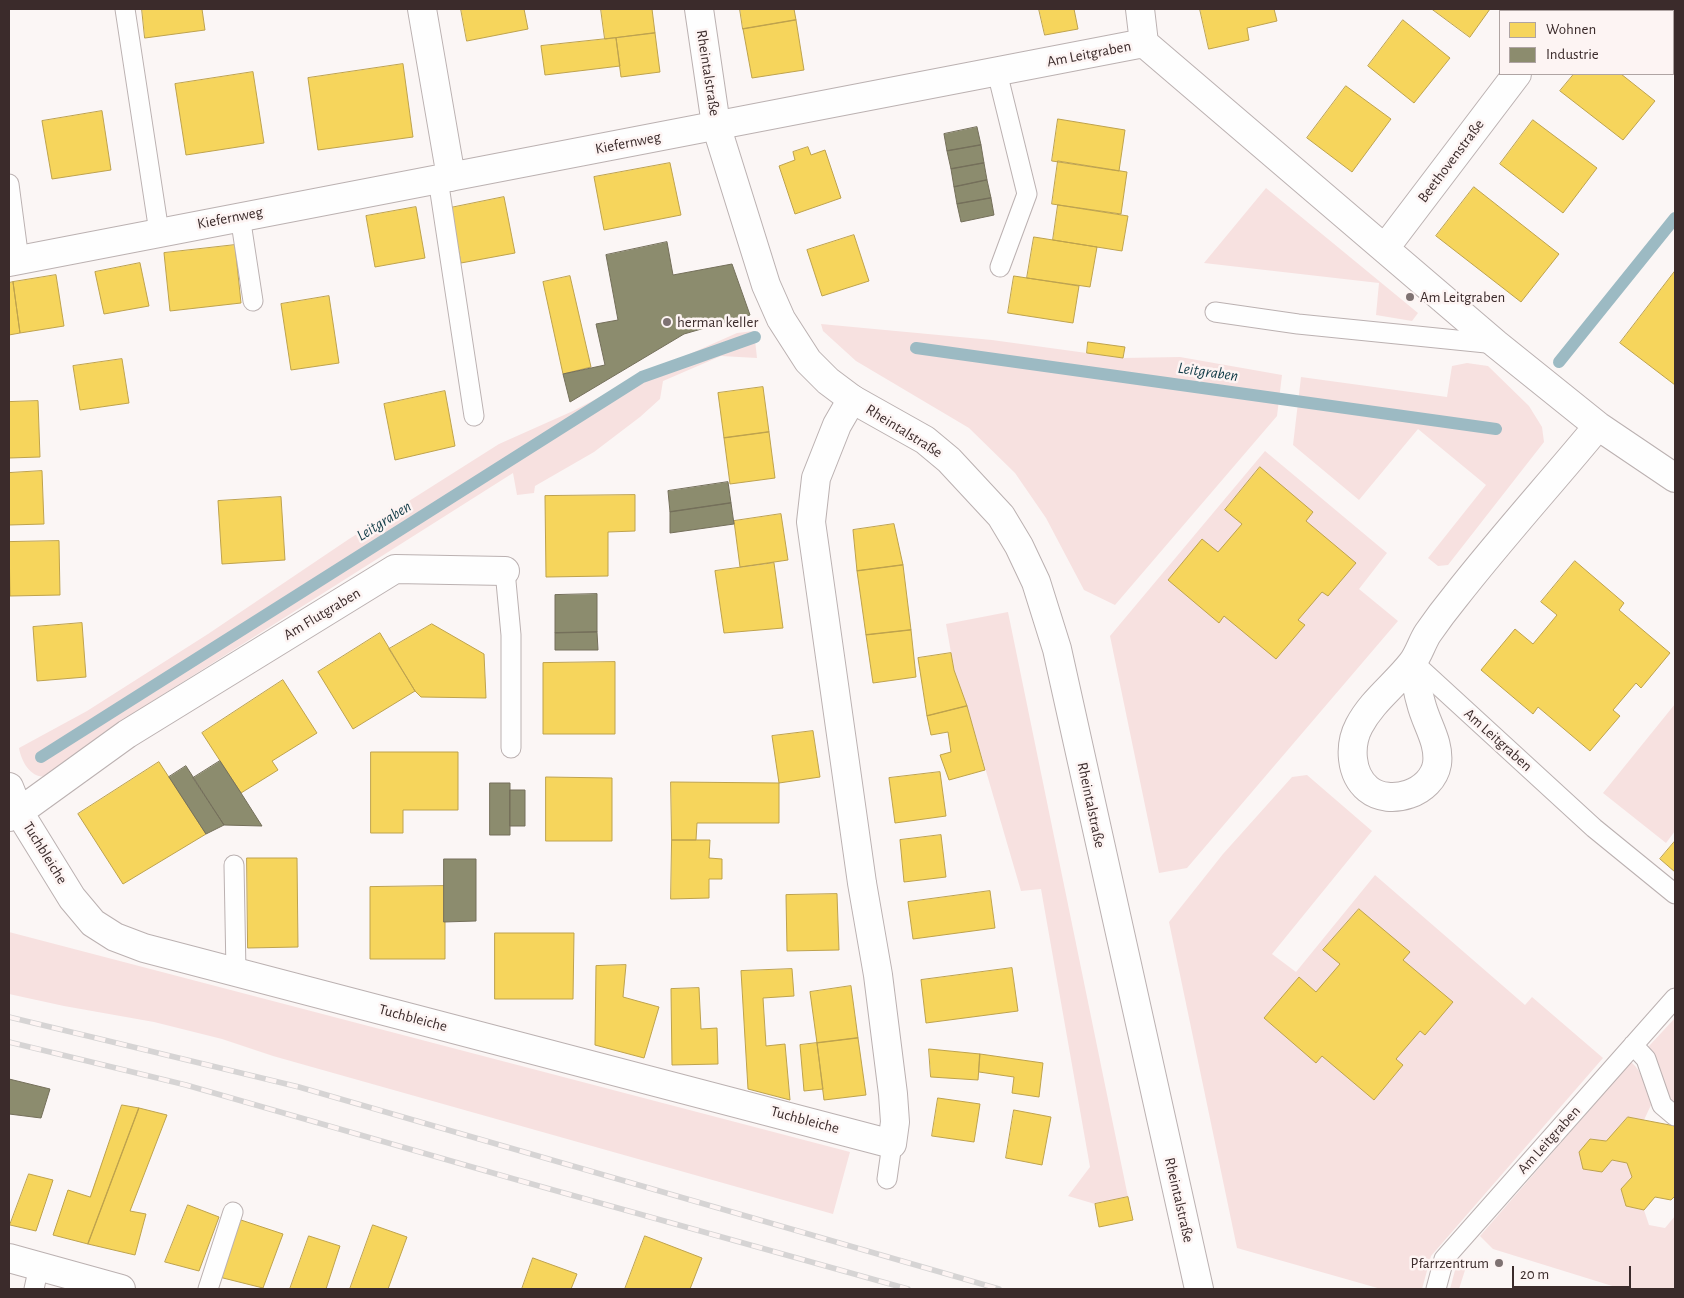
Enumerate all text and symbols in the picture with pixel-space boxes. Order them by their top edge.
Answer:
legend [1499,10,1674,75]
text: Wohnen [1546,22,1596,37]
street label: Rheintalstraße [692,29,724,117]
street label: Am Leitgraben [1045,37,1133,71]
text: Industrie [1546,47,1599,62]
street label: Beethovenstraße [1414,116,1488,206]
street label: Kiefernweg [594,128,662,158]
street label: Kiefernweg [196,203,264,233]
place label: Am Leitgraben [1420,288,1505,306]
marker: Am Leitgraben [1404,291,1416,303]
place label: herman keller [677,313,758,331]
marker: herman keller [661,316,673,328]
water label: Leitgraben [1177,358,1239,386]
street label: Rheintalstraße [862,400,946,462]
water label: Leitgraben [353,497,415,545]
street label: Am Flutgraben [280,584,364,644]
street label: Am Leitgraben [1460,705,1536,775]
street label: Rheintalstraße [1073,761,1109,849]
street label: Tuchbleiche [19,819,71,887]
street label: Tuchbleiche [377,1000,449,1036]
street label: Tuchbleiche [769,1102,841,1138]
street label: Am Leitgraben [1514,1102,1584,1178]
street label: Rheintalstraße [1160,1156,1198,1244]
place label: Pfarrzentrum [1411,1254,1489,1272]
scale bar [1514,1256,1633,1288]
marker: Pfarrzentrum [1493,1257,1505,1269]
text: 20 m [1520,1267,1549,1282]

